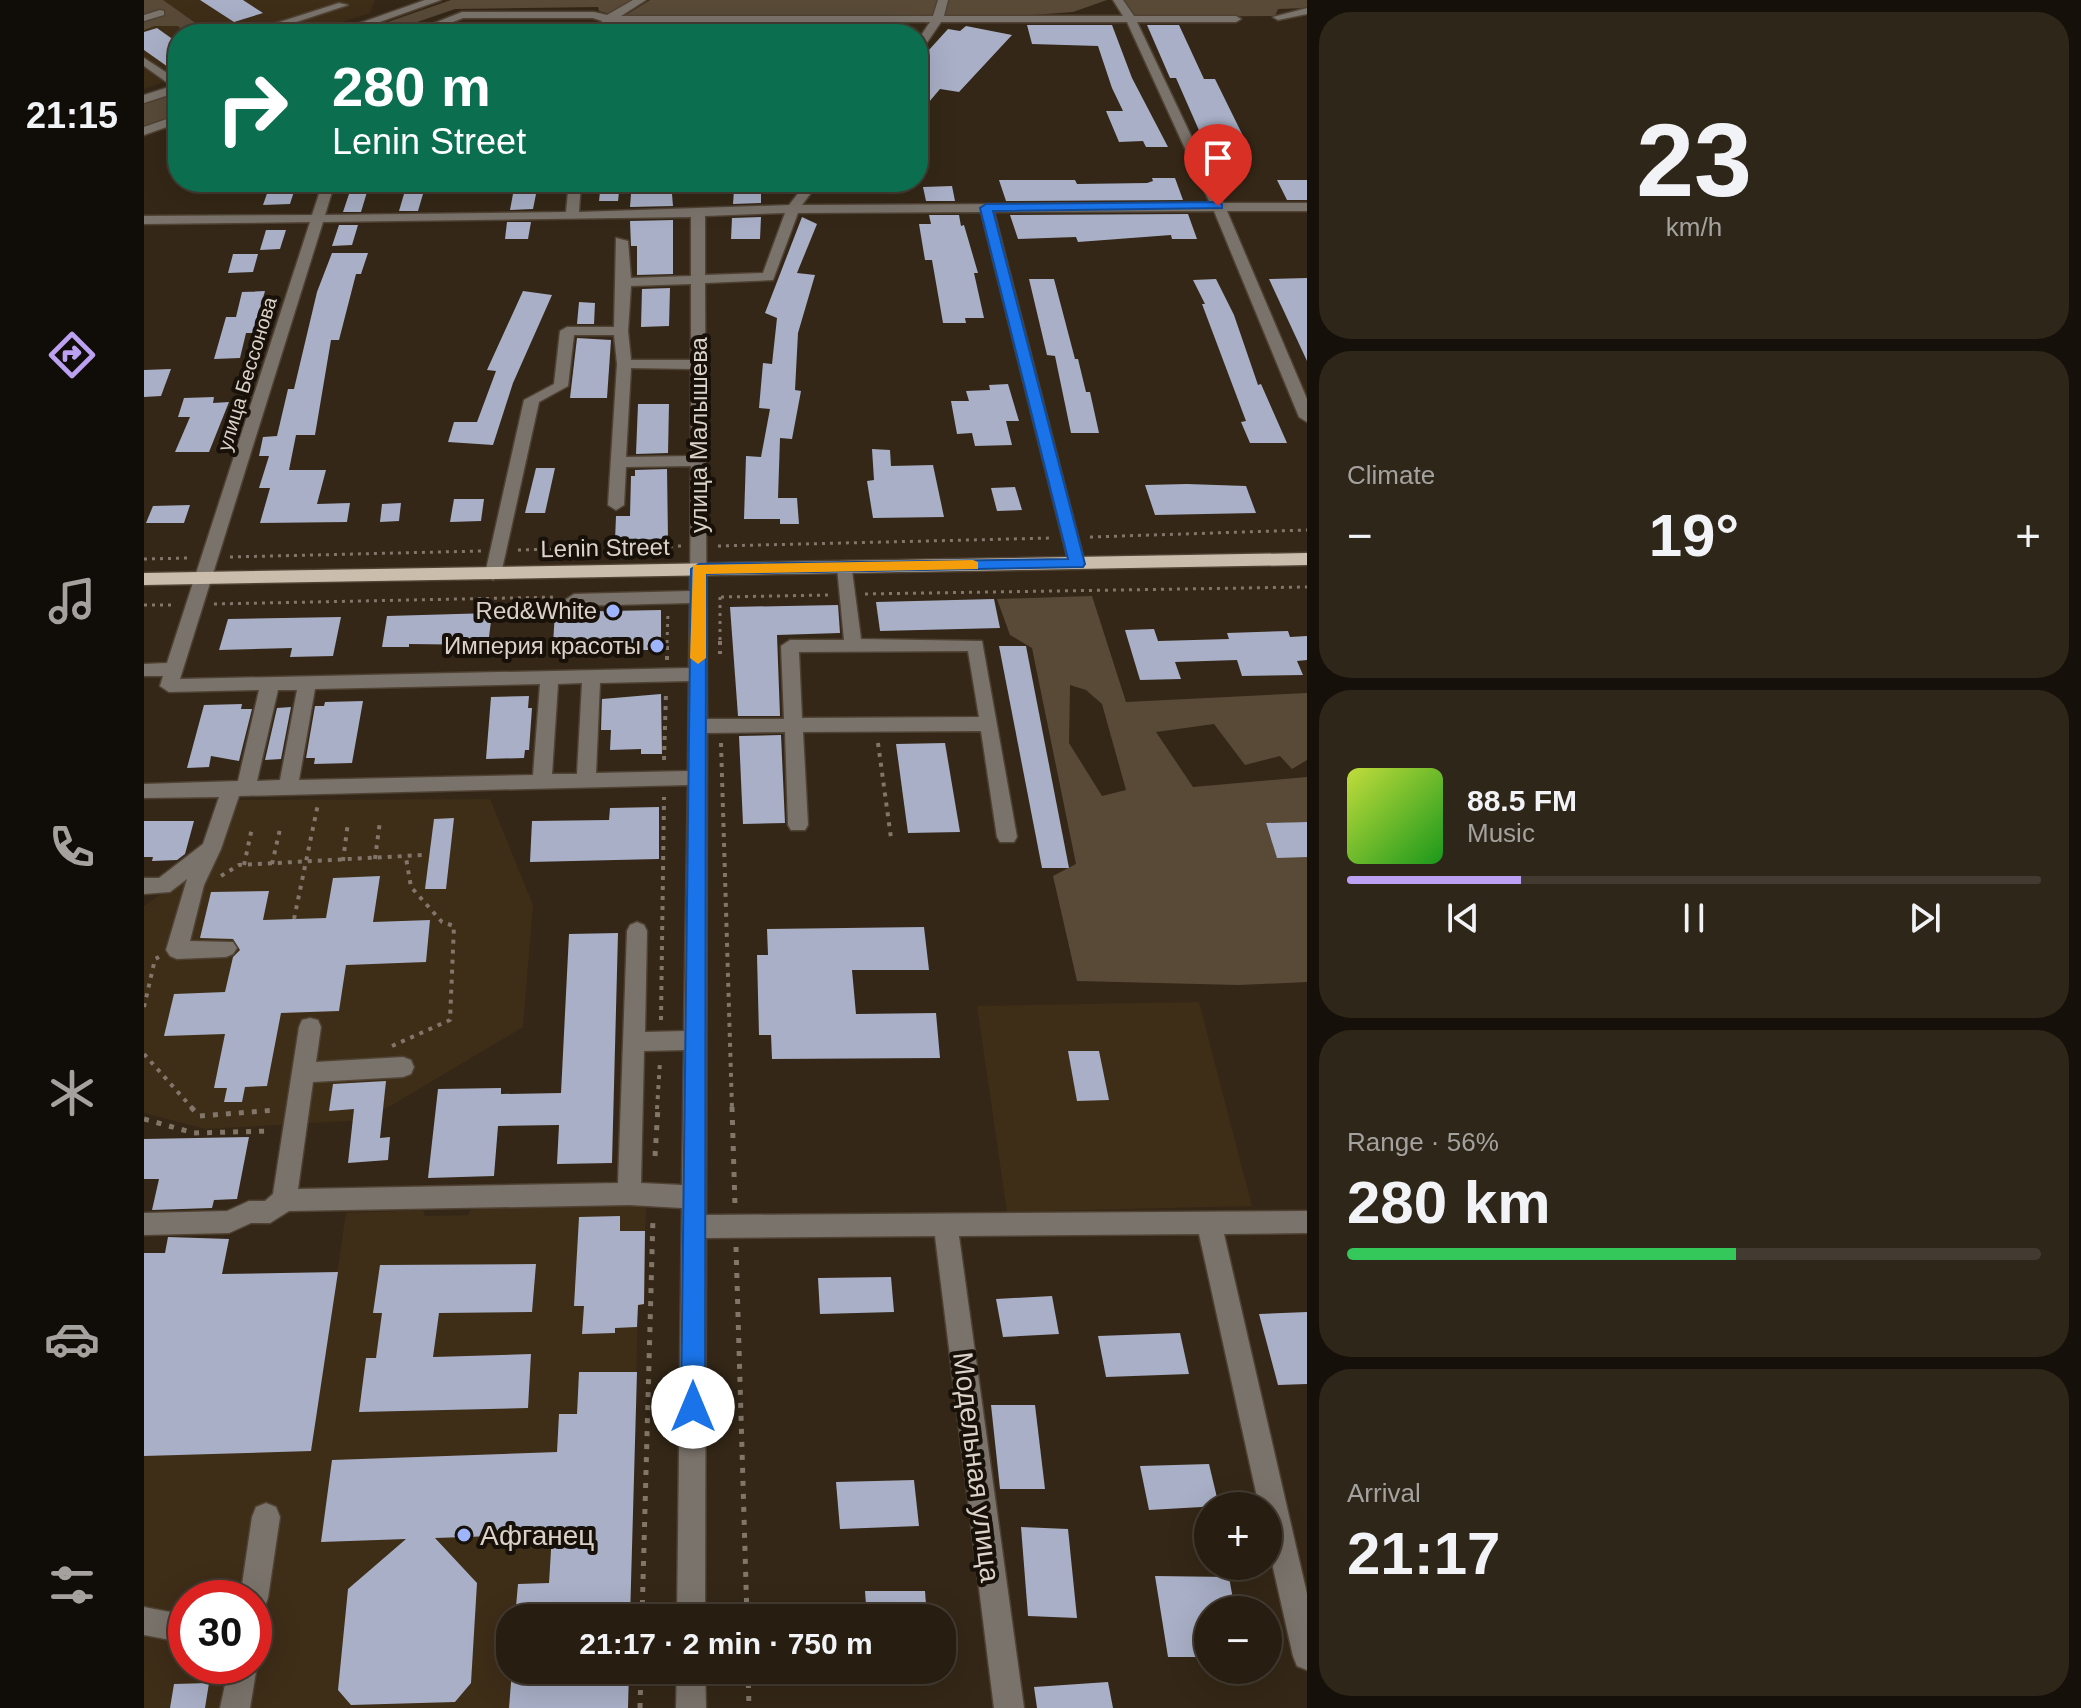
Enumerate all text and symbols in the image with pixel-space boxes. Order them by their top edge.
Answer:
text: 280 m [332,55,491,118]
icon: right [200,56,304,160]
text: 21:15 [26,95,118,136]
text: 23 [1636,102,1752,218]
text: Lenin Street [332,121,526,162]
pin [1184,124,1252,206]
icon: arrive [1196,136,1240,180]
text: km/h [1666,212,1722,242]
street label: улица Бессонова [213,294,281,454]
icon: directions [44,327,100,383]
street label: улица Малышева [685,336,712,533]
text: Climate [1347,460,1435,490]
text: 19° [1649,502,1739,569]
text: − [1347,511,1373,560]
text: + [2015,511,2041,560]
street label: Lenin Street [540,533,670,562]
icon: music [44,573,100,629]
place label: Red&White [476,597,597,624]
marker: Red&White [604,602,622,620]
place label: Империя красоты [444,632,641,659]
marker: Империя красоты [648,637,666,655]
text: 88.5 FM [1467,784,1577,817]
text: Music [1467,818,1535,848]
icon: phone [44,819,100,875]
icon: previous [1441,896,1485,940]
icon: pause [1672,896,1716,940]
icon: next [1903,896,1947,940]
icon: climate [44,1065,100,1121]
text: Range · 56% [1347,1127,1499,1157]
text: 280 km [1347,1169,1551,1236]
icon: car [44,1311,100,1367]
street label: Модельная улица [947,1350,1006,1584]
position arrow [651,1365,735,1449]
text: Arrival [1347,1478,1421,1508]
map controls [1194,1492,1282,1684]
button: + [1194,1492,1282,1580]
place label: Афганец [480,1520,594,1551]
text: 21:17 [1347,1520,1500,1587]
marker: Афганец [455,1526,473,1544]
icon: filters [44,1557,100,1613]
speed limit sign: 30 [168,1580,272,1684]
button: − [1194,1596,1282,1684]
text: 21:17 · 2 min · 750 m [579,1627,873,1660]

